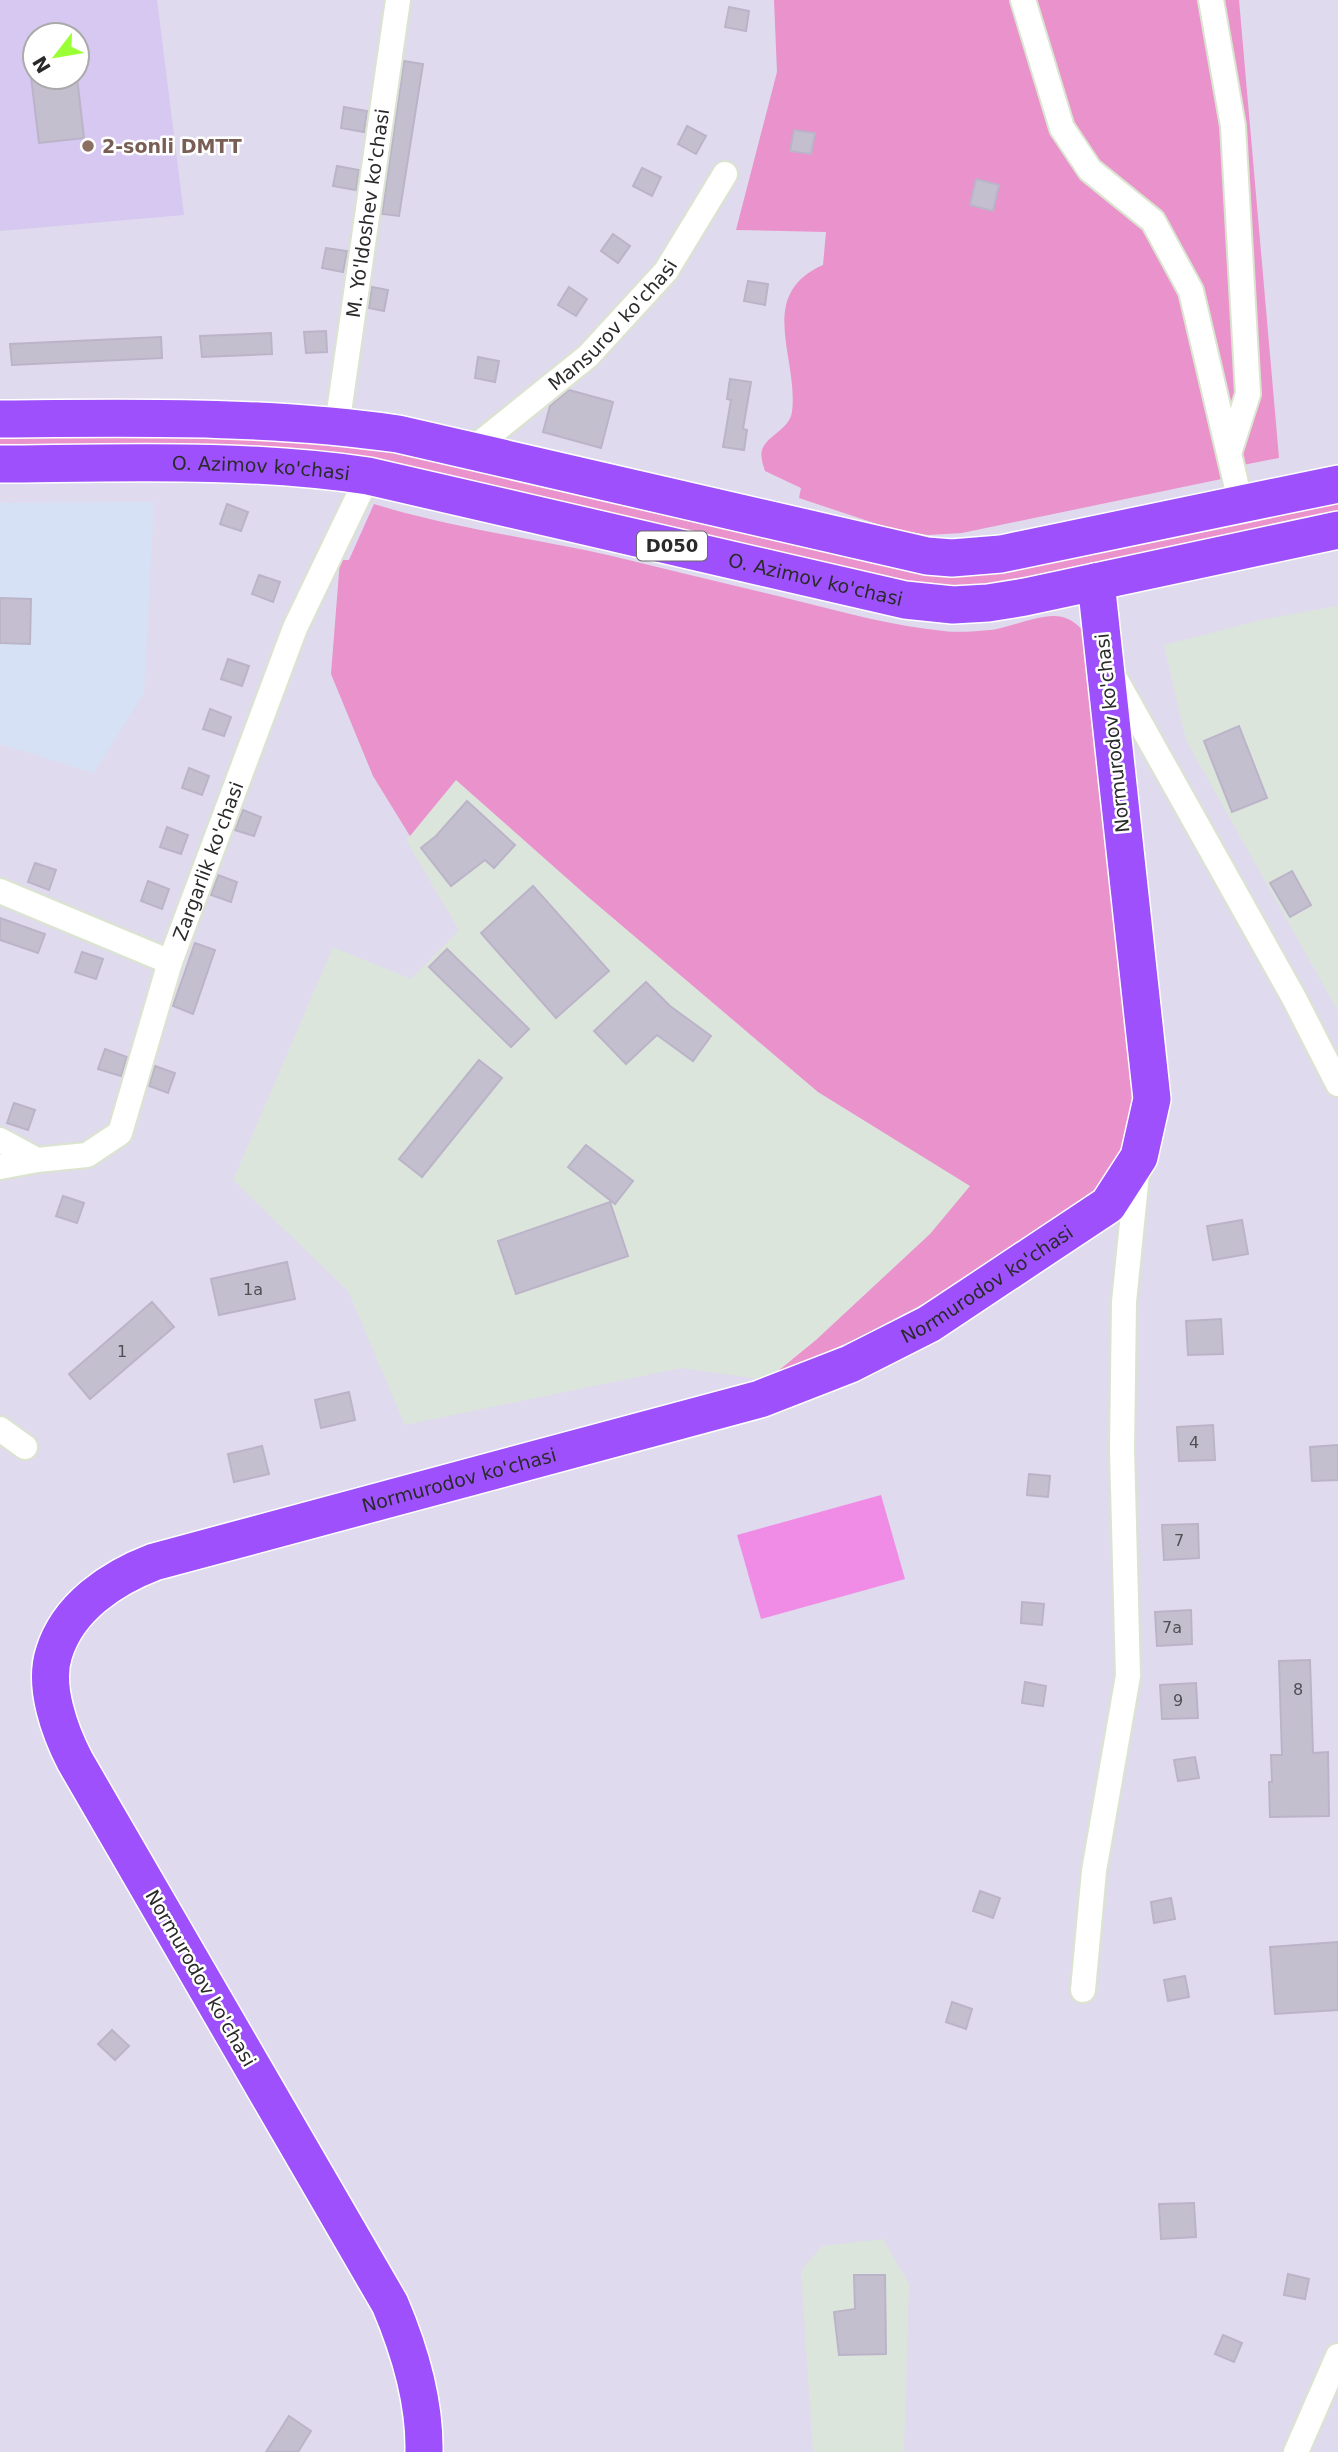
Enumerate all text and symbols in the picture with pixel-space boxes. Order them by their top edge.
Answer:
north arrow [21,21,91,91]
text: N [28,52,55,77]
street label: M. Yo'ldoshev ko'chasi [342,107,393,319]
place label: 2-sonli DMTT [102,135,242,157]
marker: 2-sonli DMTT [80,138,96,154]
street label: Mansurov ko'chasi [544,255,681,395]
street label: O. Azimov ko'chasi [172,452,351,484]
road number: D050 [637,532,707,560]
street label: O. Azimov ko'chasi [726,549,905,610]
street label: Normurodov ko'chasi [1091,632,1133,834]
street label: Zargarlik ko'chasi [168,779,248,943]
street label: Normurodov ko'chasi [897,1221,1077,1347]
house number: 1a [243,1280,263,1299]
house number: 1 [117,1342,127,1361]
house number: 4 [1189,1433,1199,1452]
street label: Normurodov ko'chasi [359,1443,559,1517]
house number: 7 [1174,1531,1184,1550]
house number: 7a [1162,1618,1182,1637]
house number: 8 [1293,1680,1303,1699]
house number: 9 [1173,1691,1183,1710]
street label: Normurodov ko'chasi [141,1886,261,2070]

